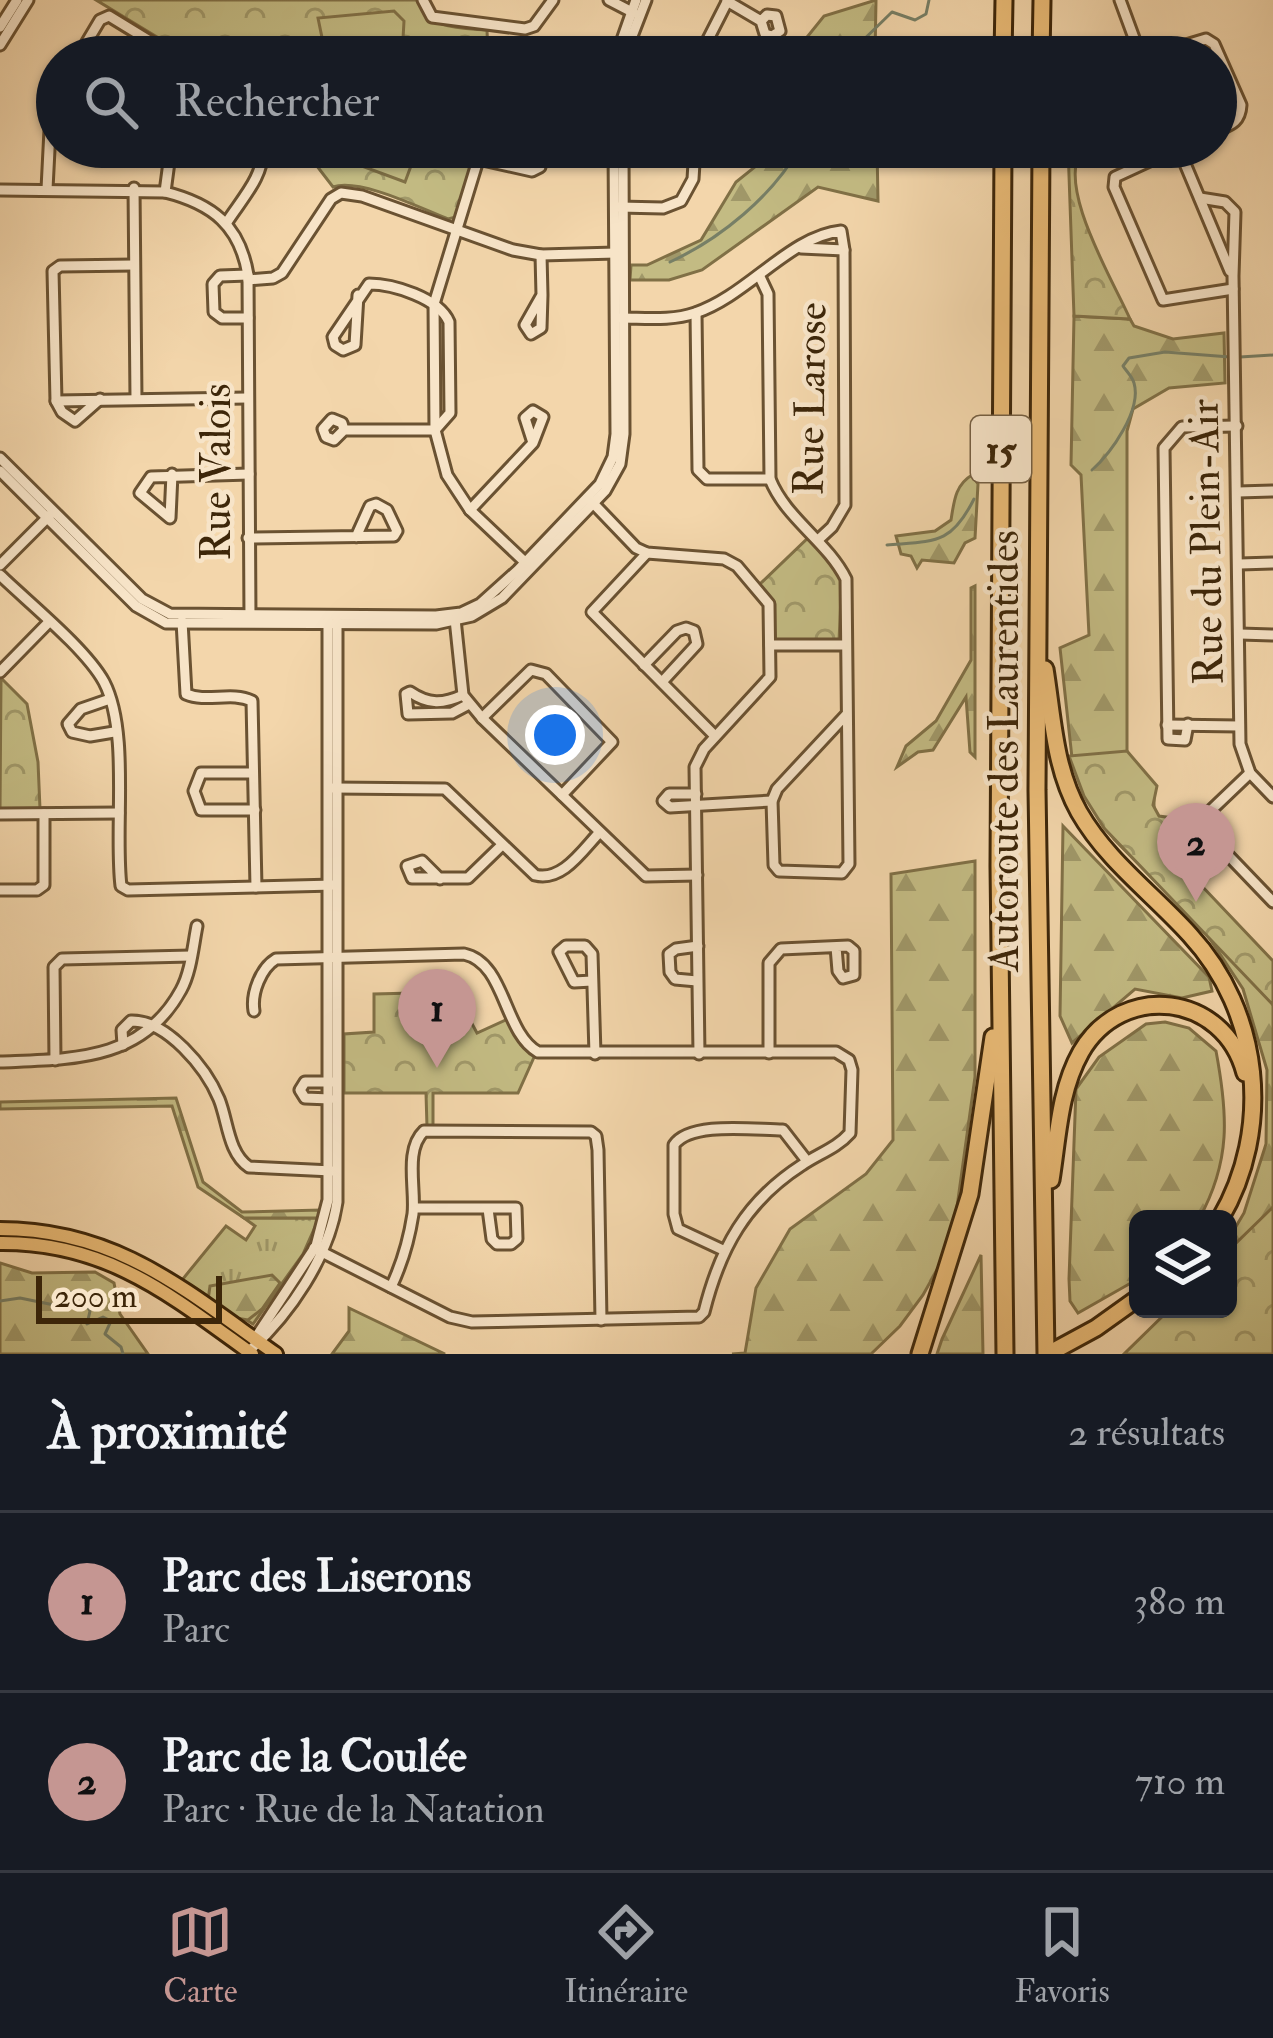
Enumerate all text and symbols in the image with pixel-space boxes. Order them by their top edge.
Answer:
search box [36,36,1237,168]
icon: search [78,69,144,135]
text: Rechercher [174,74,379,130]
street label: Rue Larose [783,302,839,496]
street label: Rue Valois [191,383,243,561]
street label: Rue du Plein-Air [1179,398,1235,685]
road number: 15 [971,416,1031,482]
street label: Autoroute des Laurentides [979,530,1031,973]
your location [525,705,585,765]
pin: 2 [1157,803,1235,902]
pin: 1 [398,969,476,1068]
map controls [1129,1210,1237,1318]
button: layers [1129,1210,1237,1318]
scale bar [36,1270,222,1323]
text: 200 m [54,1276,137,1317]
text: À proximité [48,1400,287,1464]
text: 2 résultats [1068,1408,1225,1457]
text: Parc des Liserons [162,1549,472,1605]
text: 1 [80,1577,94,1626]
text: 380 m [1133,1577,1225,1626]
text: Parc [162,1605,230,1654]
text: Parc de la Coulée [162,1729,467,1785]
text: 2 [77,1757,97,1806]
text: 710 m [1135,1757,1225,1806]
text: Parc · Rue de la Natation [162,1785,545,1834]
tab: Carte [163,1899,238,2012]
tab: Itinéraire [564,1899,688,2012]
tab: Favoris [1015,1899,1110,2012]

